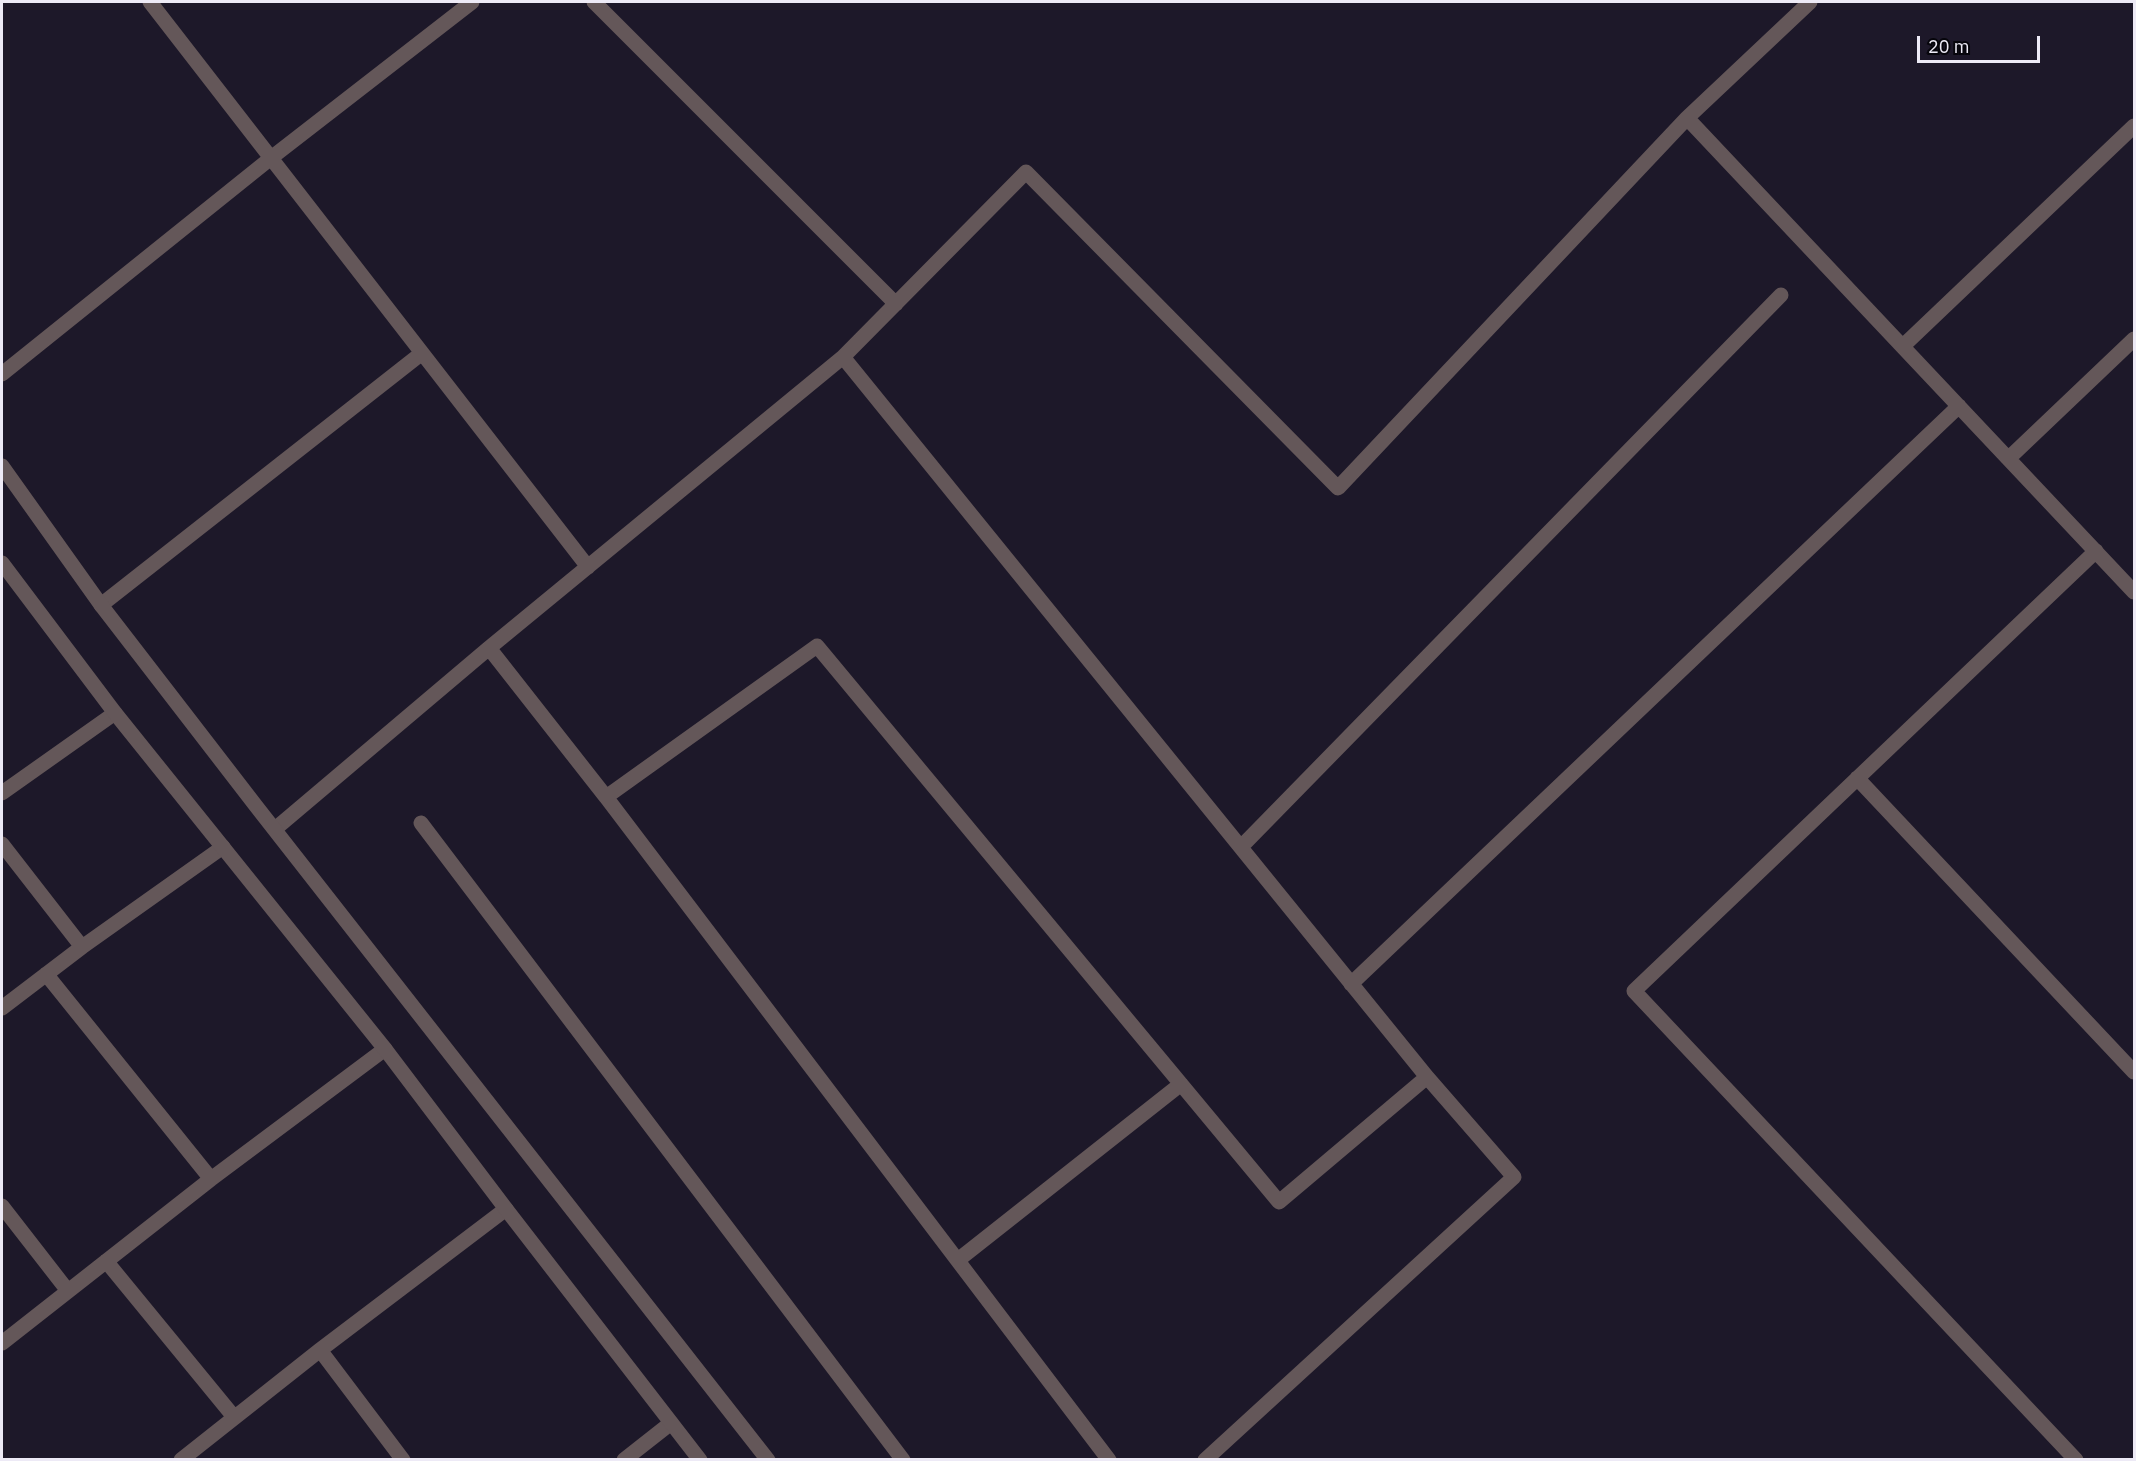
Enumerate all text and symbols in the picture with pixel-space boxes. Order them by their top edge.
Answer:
scale bar [1920,24,2043,62]
text: 20 m [1928,35,1970,58]

